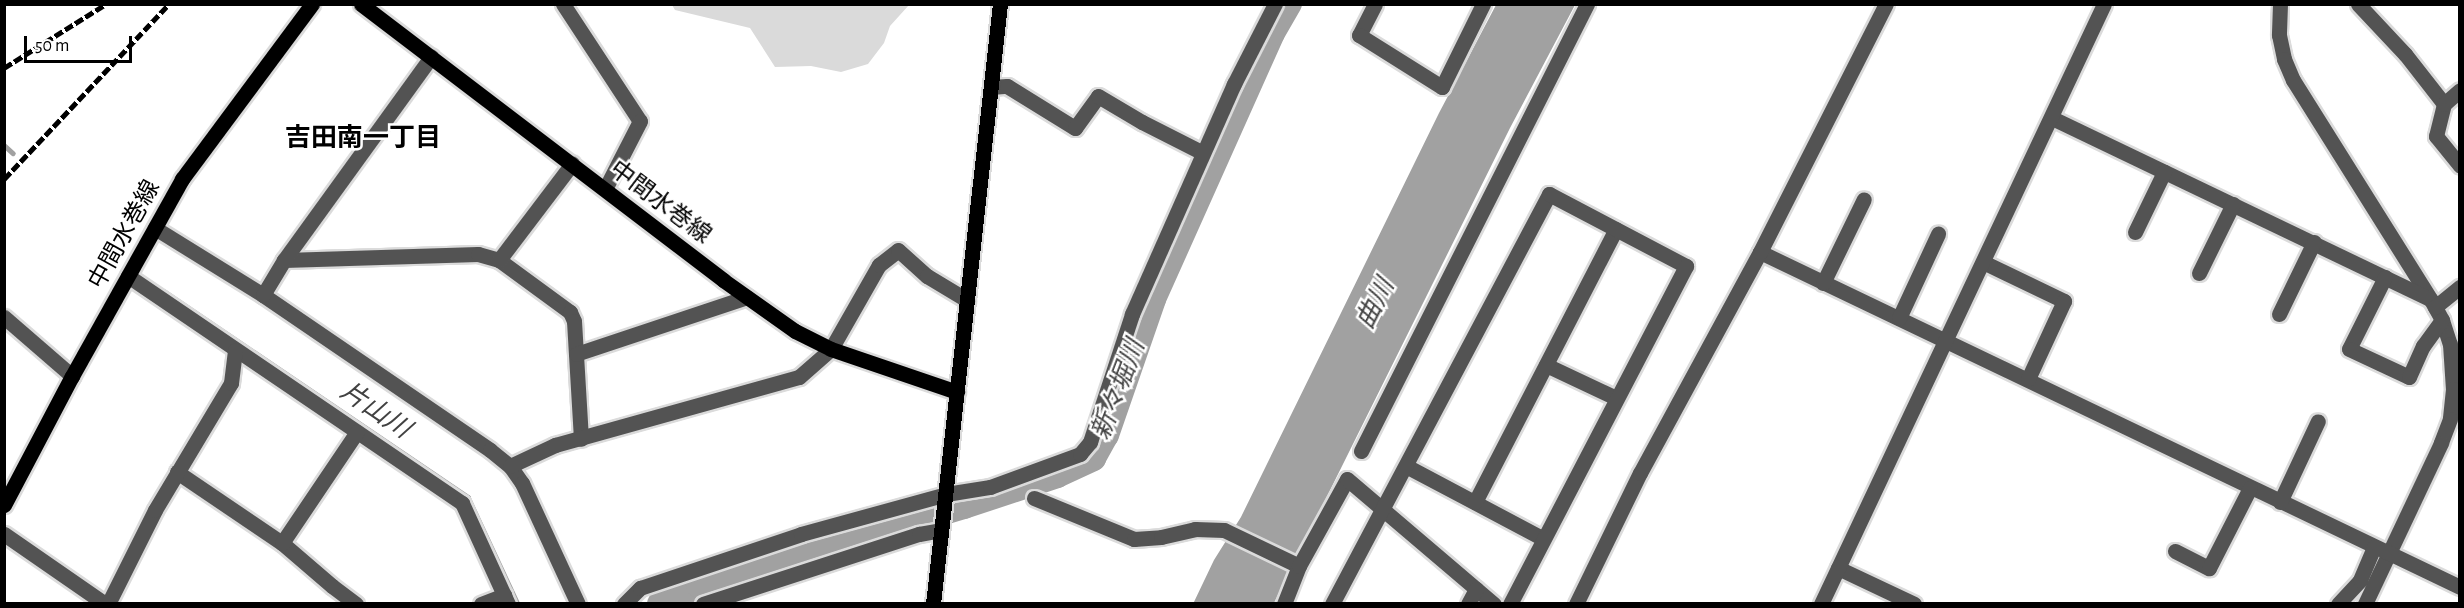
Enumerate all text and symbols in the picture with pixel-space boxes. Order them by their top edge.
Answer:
scale bar [27,24,135,62]
text: 50 m [35,37,69,55]
district label: 吉田南一丁目 [285,123,441,155]
street label: 中間水巻線 [603,155,717,251]
street label: 中間水巻線 [83,176,167,294]
water label: 曲川 [1350,274,1402,334]
water label: 新々堀川 [1086,336,1152,444]
water label: 片山川 [334,376,416,446]

